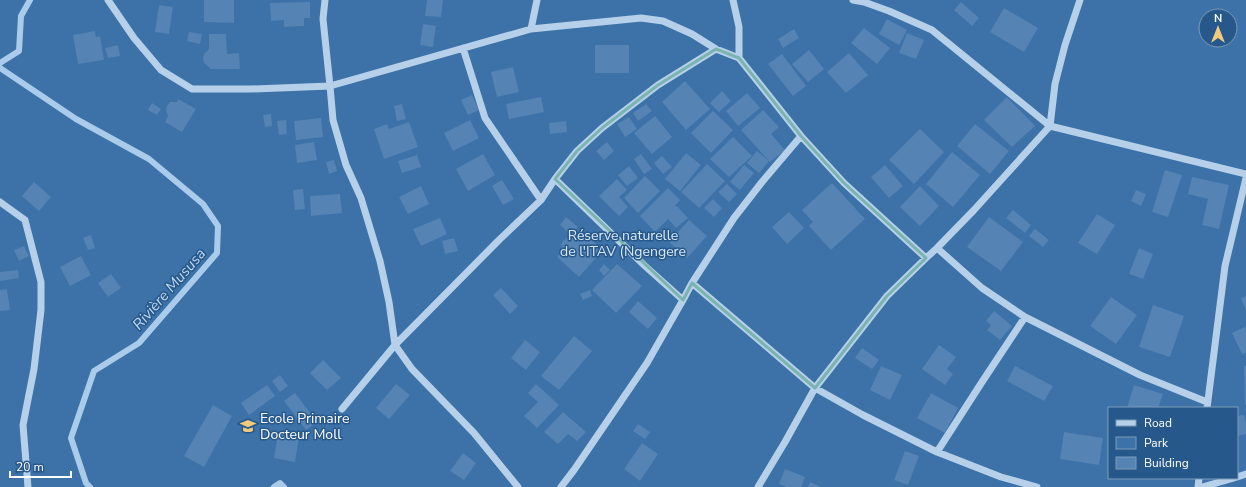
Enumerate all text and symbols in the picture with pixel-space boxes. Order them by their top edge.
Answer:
north arrow [1198,8,1238,48]
text: N [1214,11,1222,26]
park label: Réserve naturelle de l'ITAV (Ngengere [560,226,686,261]
water label: Rivière Mususa [128,244,210,334]
legend [1108,407,1238,479]
place label: Ecole Primaire Docteur Moll [260,409,349,444]
text: Road [1144,415,1172,431]
school or university icon: Ecole Primaire Docteur Moll [239,417,257,435]
text: Park [1144,435,1169,451]
scale bar [10,453,71,479]
text: Building [1144,455,1189,471]
text: 20 m [16,459,44,475]

